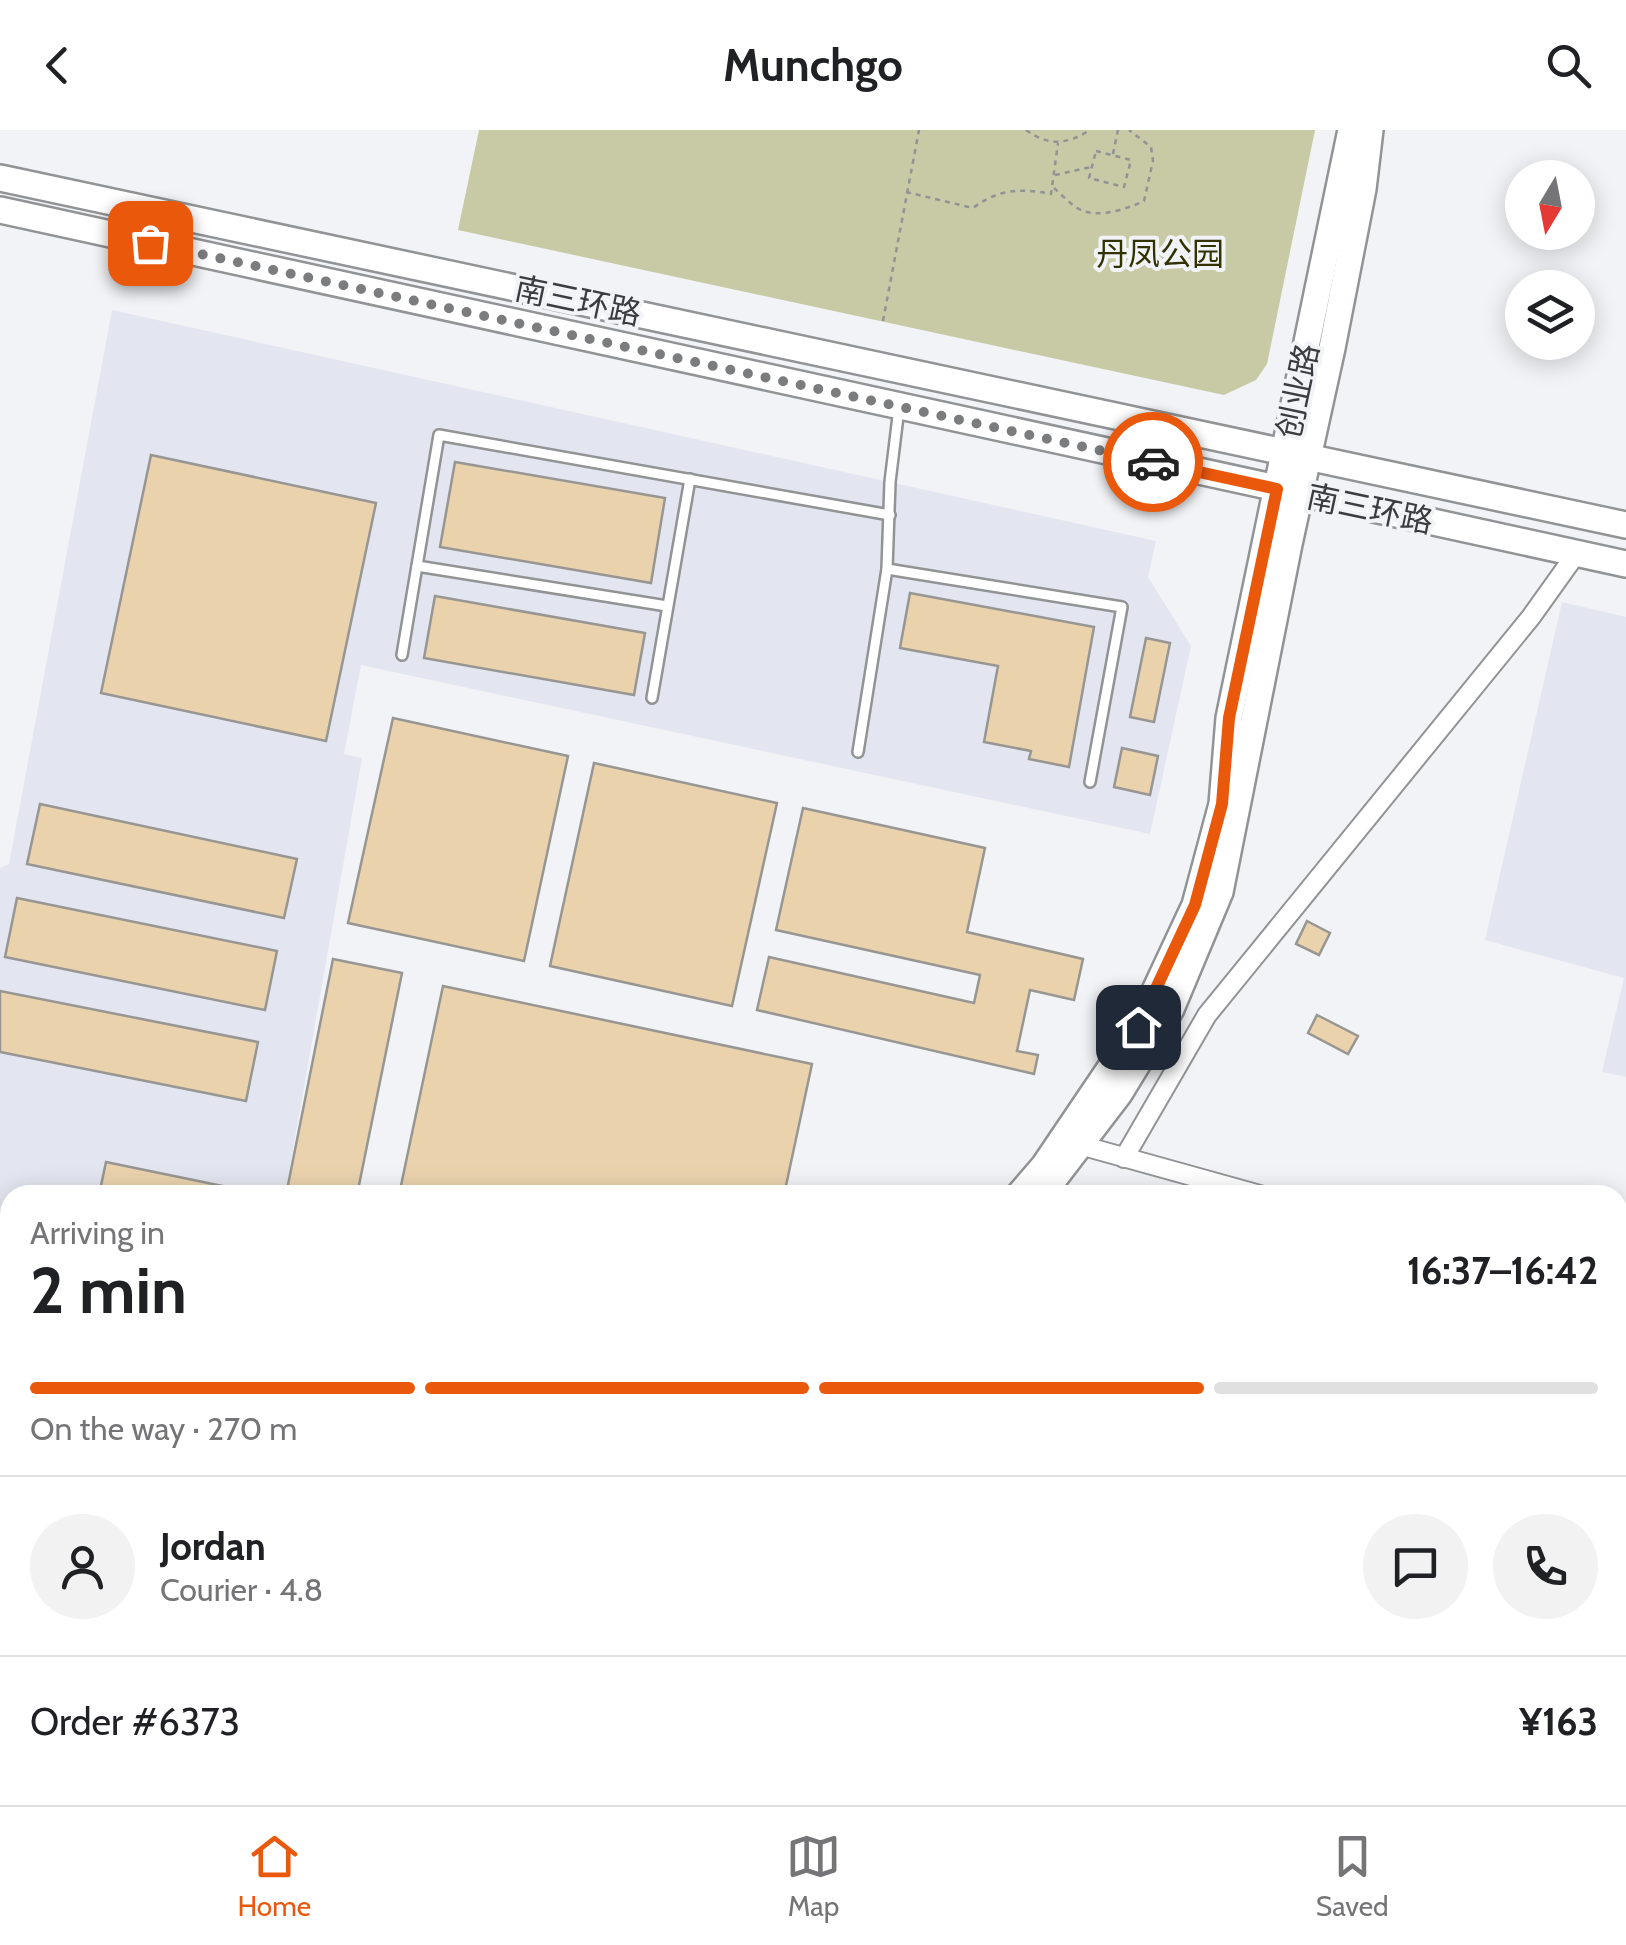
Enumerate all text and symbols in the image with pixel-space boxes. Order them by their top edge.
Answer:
icon: back [30,38,85,93]
text: Munchgo [723,38,903,92]
icon: search [1541,38,1596,93]
north arrow [1505,160,1595,250]
map controls [1505,160,1595,360]
pin [108,201,193,286]
icon: bag [123,216,178,271]
park label: 丹凤公园 [1096,234,1224,273]
street label: 南三环路 [511,268,645,333]
button: layers [1505,270,1595,360]
street label: 创业路 [1268,340,1327,442]
courier [1103,412,1203,512]
icon: car [1126,435,1181,490]
street label: 南三环路 [1303,476,1437,541]
pin [1096,985,1181,1070]
icon: home [1111,1000,1166,1055]
text: Arriving in [30,1213,165,1252]
text: 16:37–16:42 [1407,1247,1598,1294]
text: 2 min [30,1250,187,1329]
text: On the way · 270 m [30,1409,297,1448]
button: person [30,1514,135,1619]
button: chat [1363,1514,1468,1619]
button: phone [1493,1514,1598,1619]
text: Jordan [160,1523,266,1570]
text: Courier · 4.8 [160,1570,323,1609]
text: Order #6373 [30,1698,240,1745]
text: ¥163 [1519,1698,1598,1745]
tab: Home [237,1829,311,1923]
tab: Map [786,1829,841,1923]
tab: Saved [1316,1829,1389,1923]

